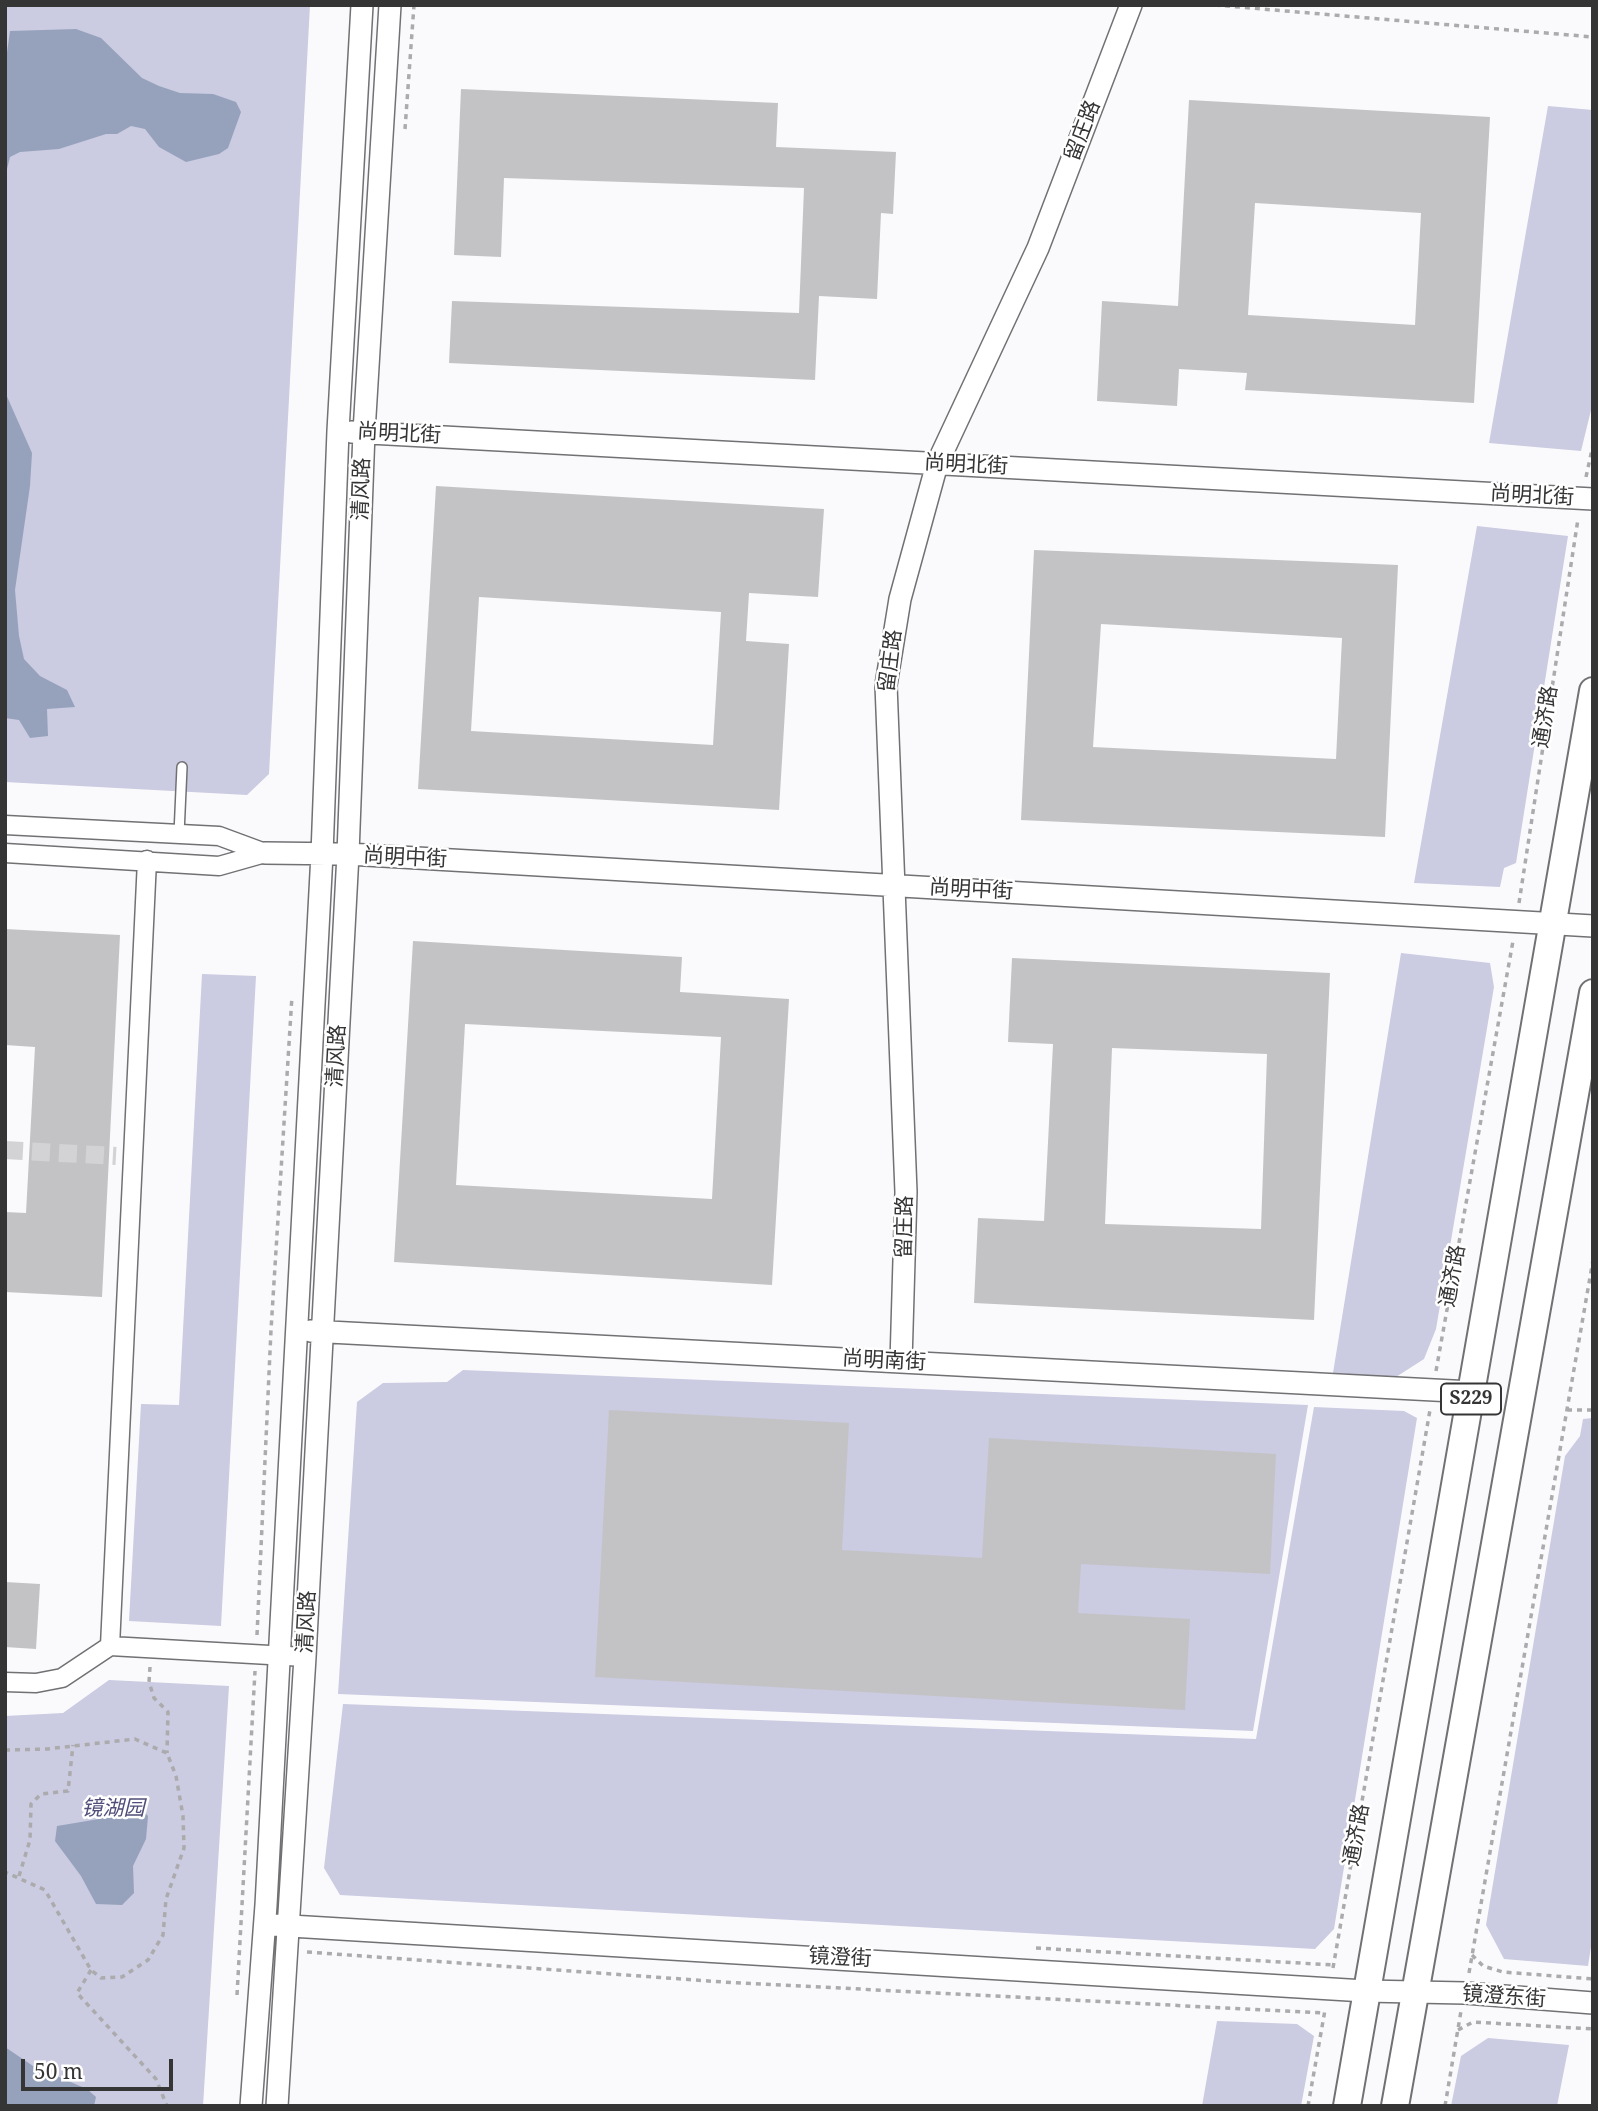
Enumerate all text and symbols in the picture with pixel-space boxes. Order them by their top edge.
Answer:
street label: 留庄路 [1060,97,1106,165]
street label: 尚明北街 [356,419,442,449]
street label: 尚明北街 [923,450,1009,480]
street label: 清风路 [348,457,376,521]
street label: 尚明北街 [1489,481,1575,511]
street label: 留庄路 [875,628,907,694]
street label: 通济路 [1529,684,1563,750]
street label: 尚明中街 [362,843,448,873]
street label: 尚明中街 [928,875,1014,905]
street label: 清风路 [323,1024,351,1088]
street label: 留庄路 [892,1195,918,1259]
street label: 通济路 [1435,1243,1471,1309]
street label: 尚明南街 [841,1346,927,1376]
road number: S229 [1441,1384,1501,1414]
street label: 清风路 [293,1590,321,1654]
park label: 镜湖园 [82,1796,144,1822]
street label: 通济路 [1339,1802,1375,1868]
street label: 镜澄街 [808,1944,872,1972]
street label: 镜澄东街 [1461,1982,1547,2012]
scale bar [24,2044,177,2088]
text: 50 m [34,2057,83,2085]

